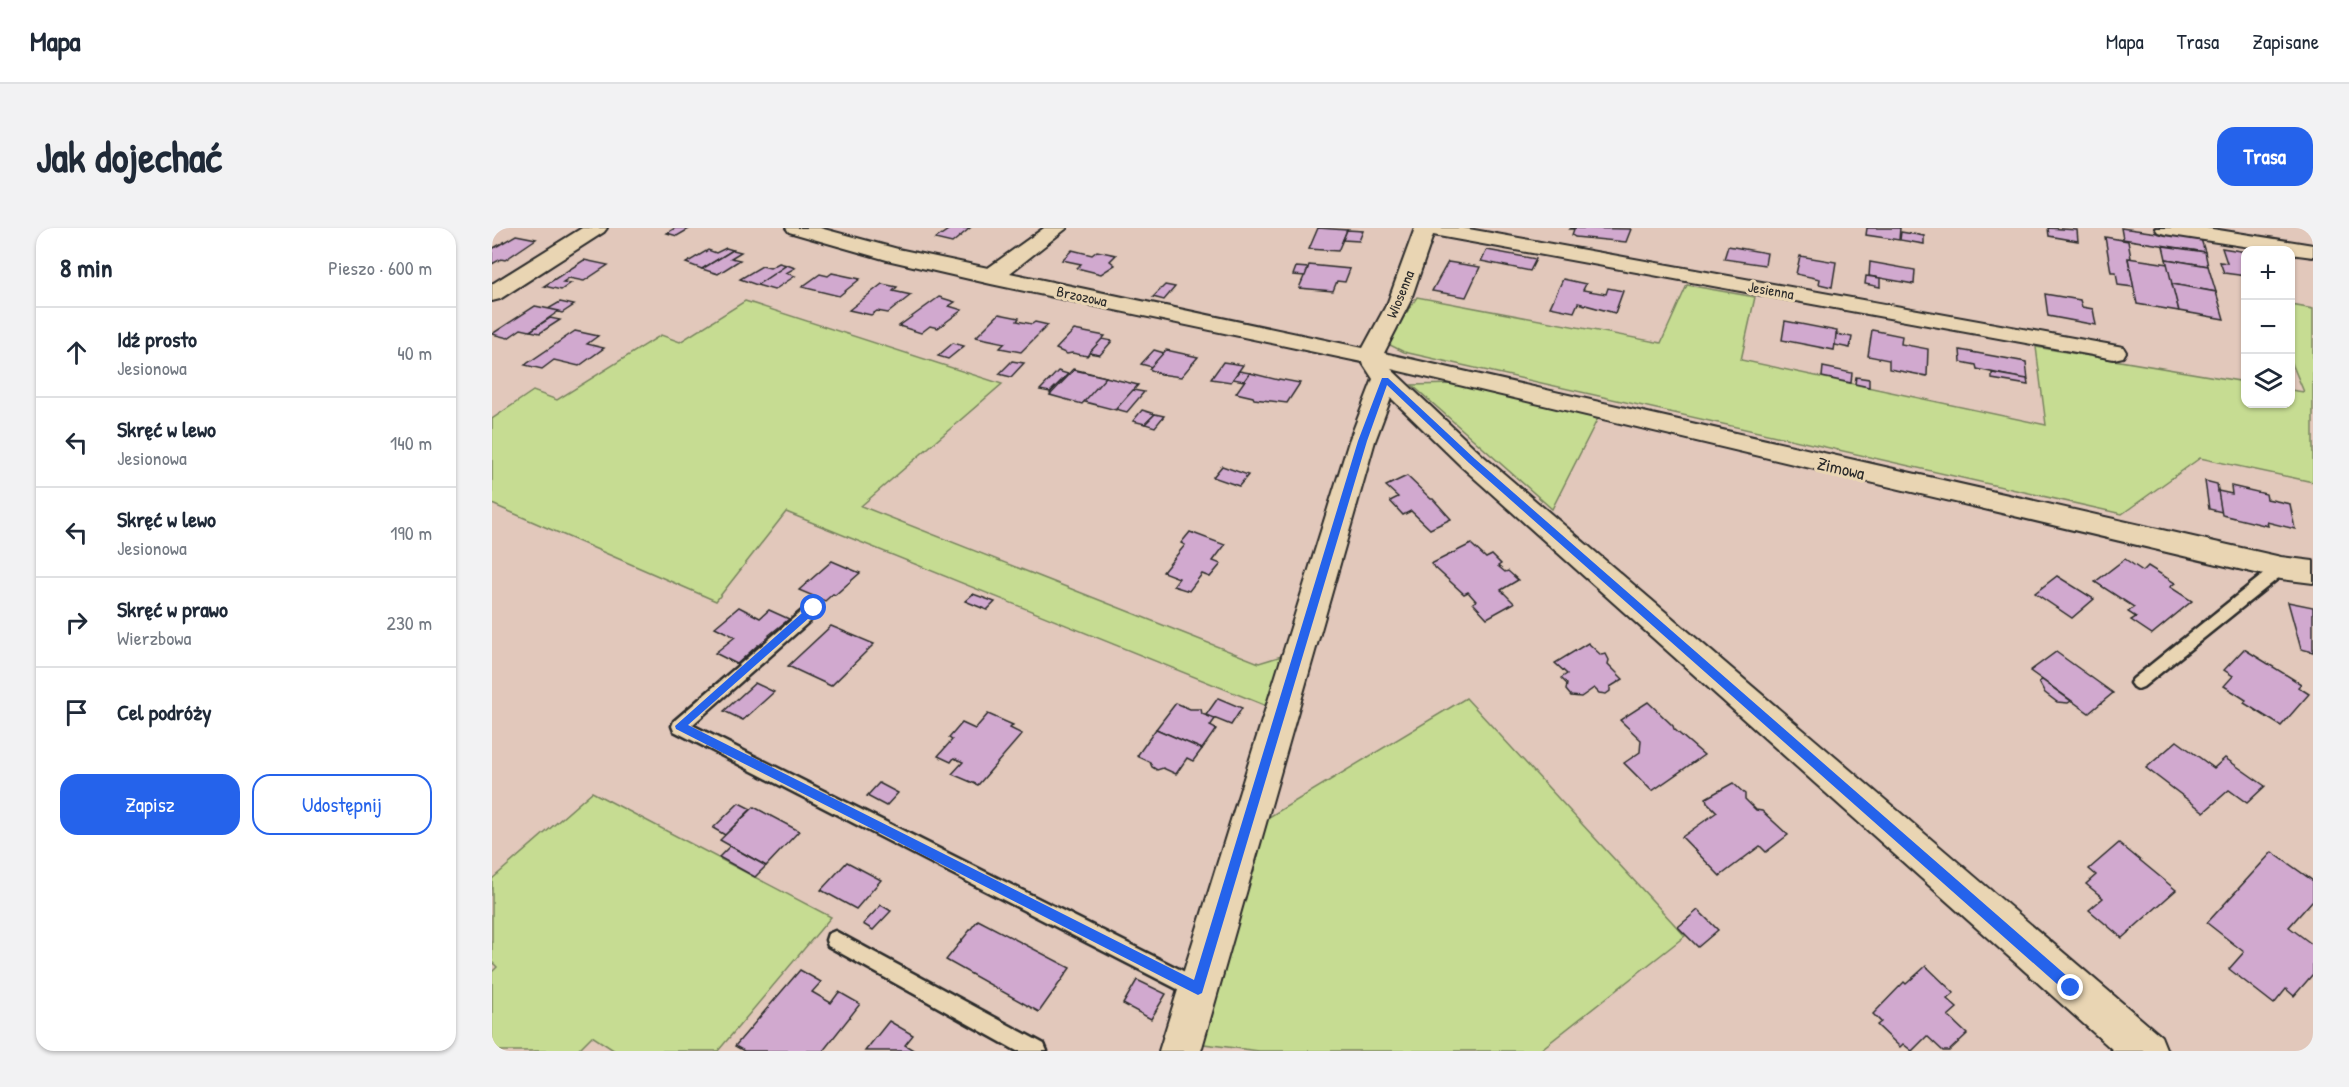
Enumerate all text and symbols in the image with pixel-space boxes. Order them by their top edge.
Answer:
text: Mapa [30,22,81,60]
text: Mapa [2106,27,2144,56]
text: Trasa [2177,27,2219,56]
text: Zapisane [2252,27,2319,56]
button: Trasa [2217,127,2313,186]
text: Jak dojechać [36,128,222,185]
map controls [2241,246,2295,408]
button: + [2241,246,2295,300]
text: 8 min [60,250,113,285]
text: Pieszo · 600 m [328,254,432,281]
street label: Wiosenna [1381,267,1419,321]
street label: Jesienna [1746,276,1796,304]
street label: Brzozowa [1055,280,1109,312]
button: − [2241,300,2295,354]
text: Idź prosto [117,324,197,354]
icon: ahead [60,336,93,369]
text: 40 m [397,339,432,366]
text: Jesionowa [117,354,187,381]
button: layers [2241,354,2295,408]
text: Skręć w lewo [117,414,216,444]
icon: left [60,426,93,459]
text: 140 m [390,429,432,456]
text: Jesionowa [117,444,187,471]
street label: Zimowa [1815,450,1867,486]
text: Skręć w lewo [117,504,216,534]
icon: left [60,516,93,549]
text: 190 m [390,519,432,546]
text: Jesionowa [117,534,187,561]
text: Skręć w prawo [117,594,228,624]
route start [800,594,826,620]
icon: right [60,606,93,639]
text: 230 m [387,609,432,636]
text: Wierzbowa [117,624,191,651]
icon: arrive [60,696,93,729]
text: Cel podróży [117,697,212,727]
button: Zapisz [60,774,240,835]
button: Udostępnij [252,774,432,835]
route end [2057,974,2083,1000]

